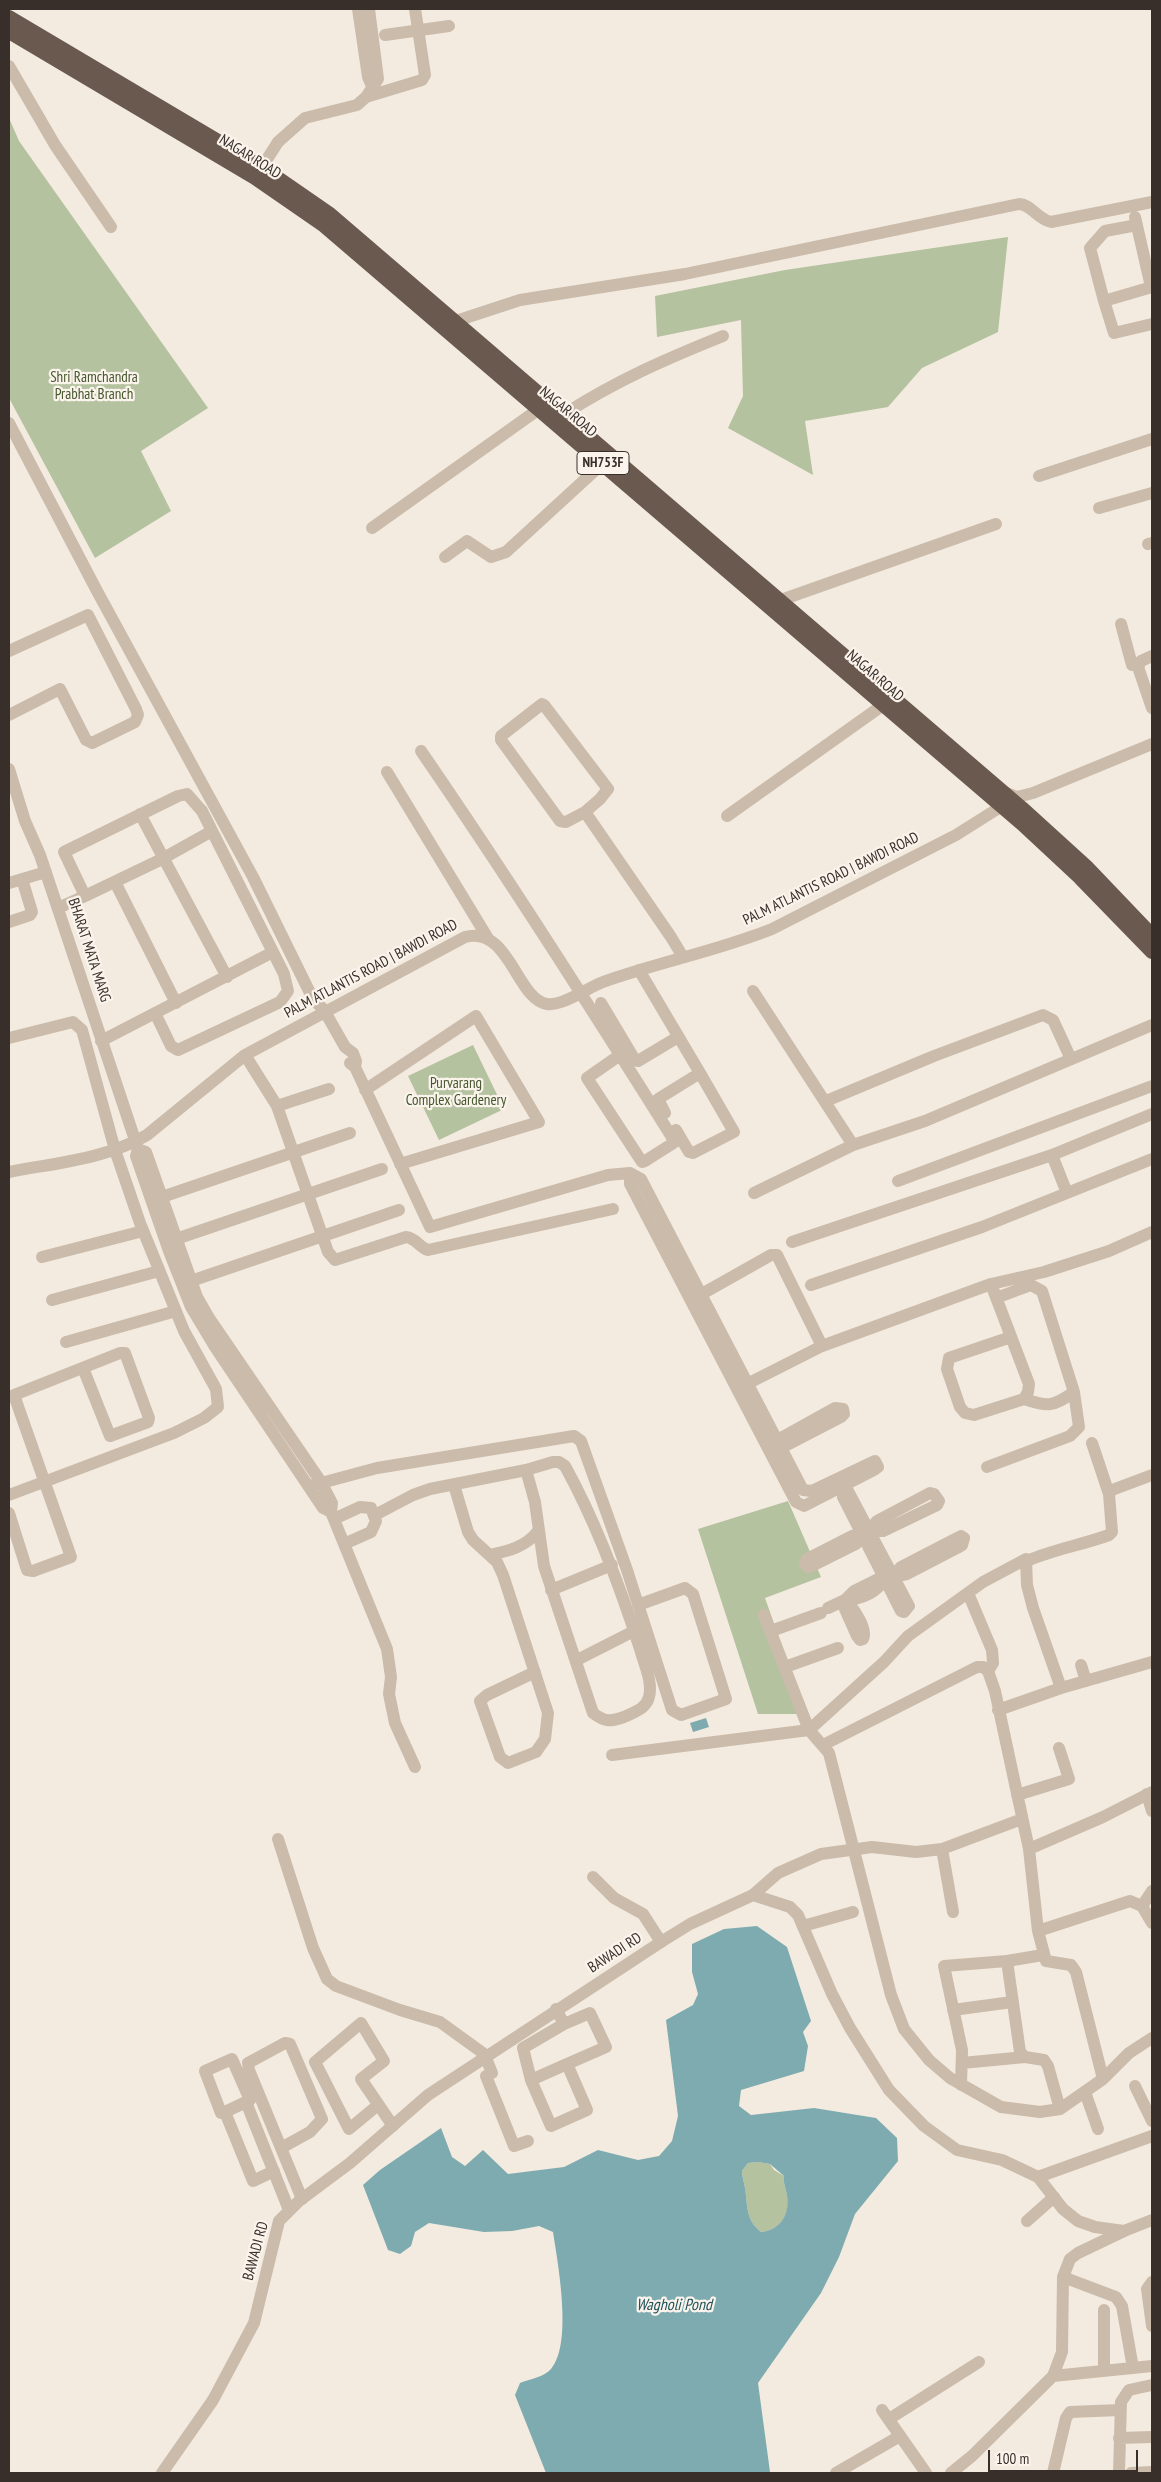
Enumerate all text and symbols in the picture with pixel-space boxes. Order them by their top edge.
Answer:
street label: NAGAR ROAD [216,131,284,183]
park label: Shri Ramchandra Prabhat Branch [50,369,138,404]
street label: NAGAR ROAD [536,383,600,441]
road number: NH753F [577,452,629,474]
street label: NAGAR ROAD [843,646,907,706]
street label: PALM ATLANTIS ROAD | BAWDI ROAD [740,829,922,929]
street label: BHARAT MATA MARG [64,896,114,1004]
street label: PALM ATLANTIS ROAD | BAWDI ROAD [281,916,461,1022]
park label: Purvarang Complex Gardenery [406,1075,506,1110]
street label: BAWADI RD [585,1929,645,1977]
street label: BAWADI RD [240,2220,272,2282]
water label: Wagholi Pond [636,2295,712,2315]
scale bar [991,2440,1141,2472]
text: 100 m [996,2449,1029,2468]

